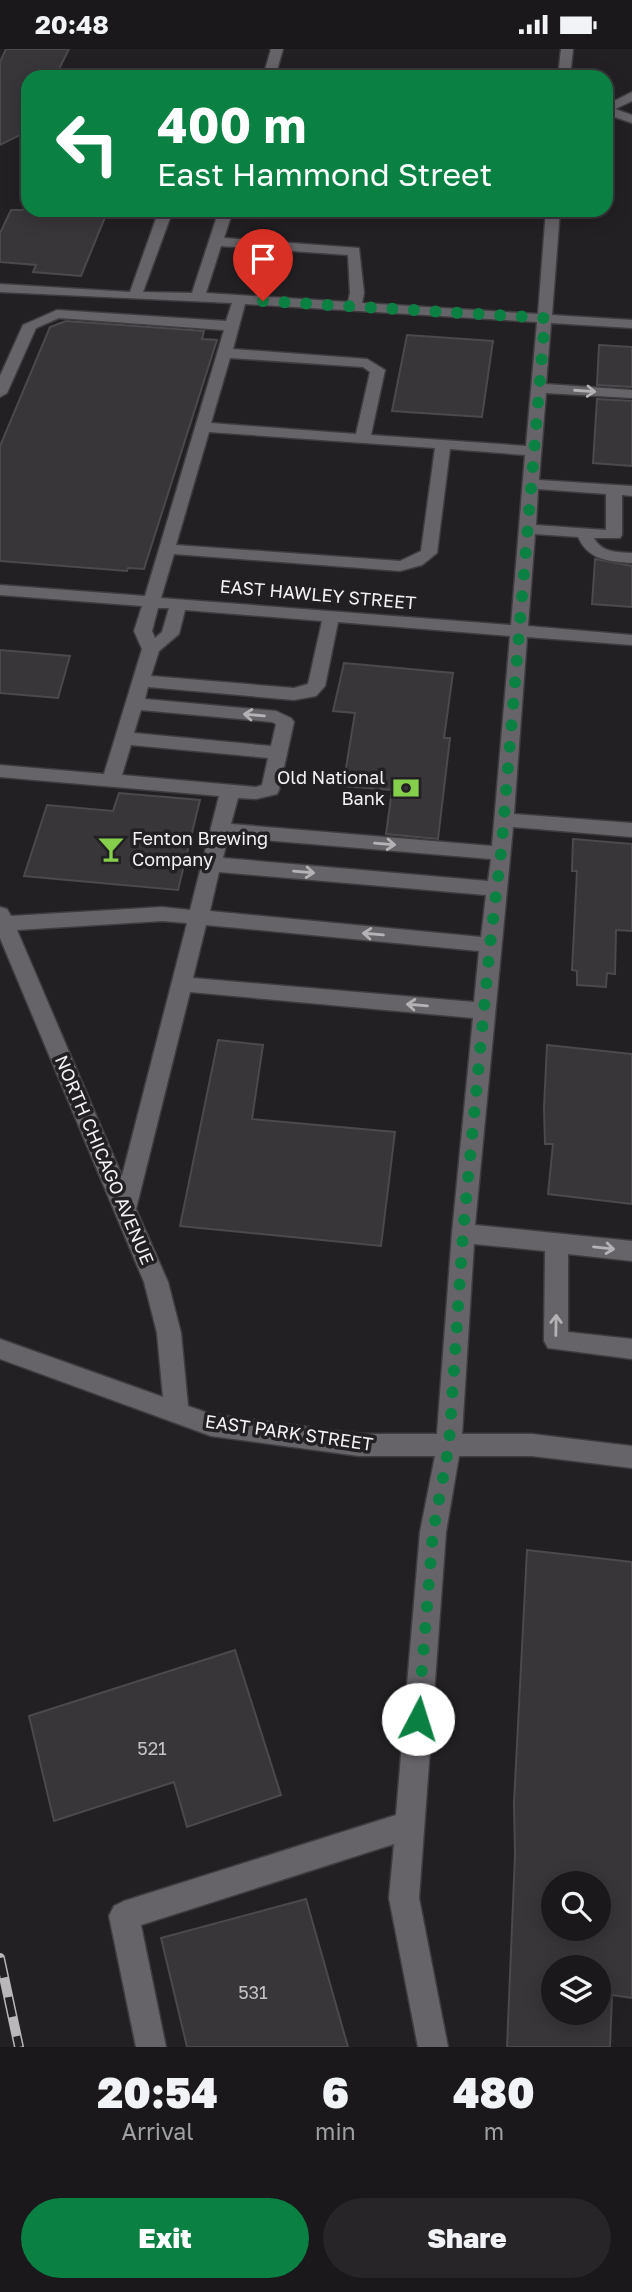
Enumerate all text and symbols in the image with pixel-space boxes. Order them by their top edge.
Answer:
text: 20:48 [35,9,109,40]
text: 400 m [157,95,306,154]
icon: left [42,98,133,189]
text: East Hammond Street [157,155,492,193]
pin [233,229,293,301]
icon: arrive [244,240,282,278]
one-way arrow [574,385,596,398]
street label: EAST HAWLEY STREET [219,574,417,614]
one-way arrow [244,708,266,721]
place label: Old National Bank [277,766,385,809]
bank icon: Old National Bank [391,773,421,803]
place label: Fenton Brewing Company [132,827,268,870]
bar icon: Fenton Brewing Company [96,834,126,864]
one-way arrow [374,838,396,851]
one-way arrow [292,866,314,879]
one-way arrow [362,927,385,940]
one-way arrow [406,998,429,1011]
street label: NORTH CHICAGO AVENUE [51,1052,159,1268]
one-way arrow [593,1241,615,1254]
one-way arrow [549,1313,563,1336]
street label: EAST PARK STREET [204,1409,375,1455]
position arrow [381,1682,455,1756]
house number: 521 [137,1737,167,1759]
map controls [541,1871,611,2025]
button: search [541,1871,611,1941]
button: layers [541,1955,611,2025]
house number: 531 [238,1981,268,2003]
text: 20:54 [97,2067,218,2117]
text: 6 [322,2067,349,2117]
text: 480 [453,2067,535,2117]
text: Arrival [122,2117,194,2145]
text: min [315,2117,356,2145]
text: m [484,2117,504,2145]
button: Exit [21,2198,309,2278]
button: Share [323,2198,611,2278]

